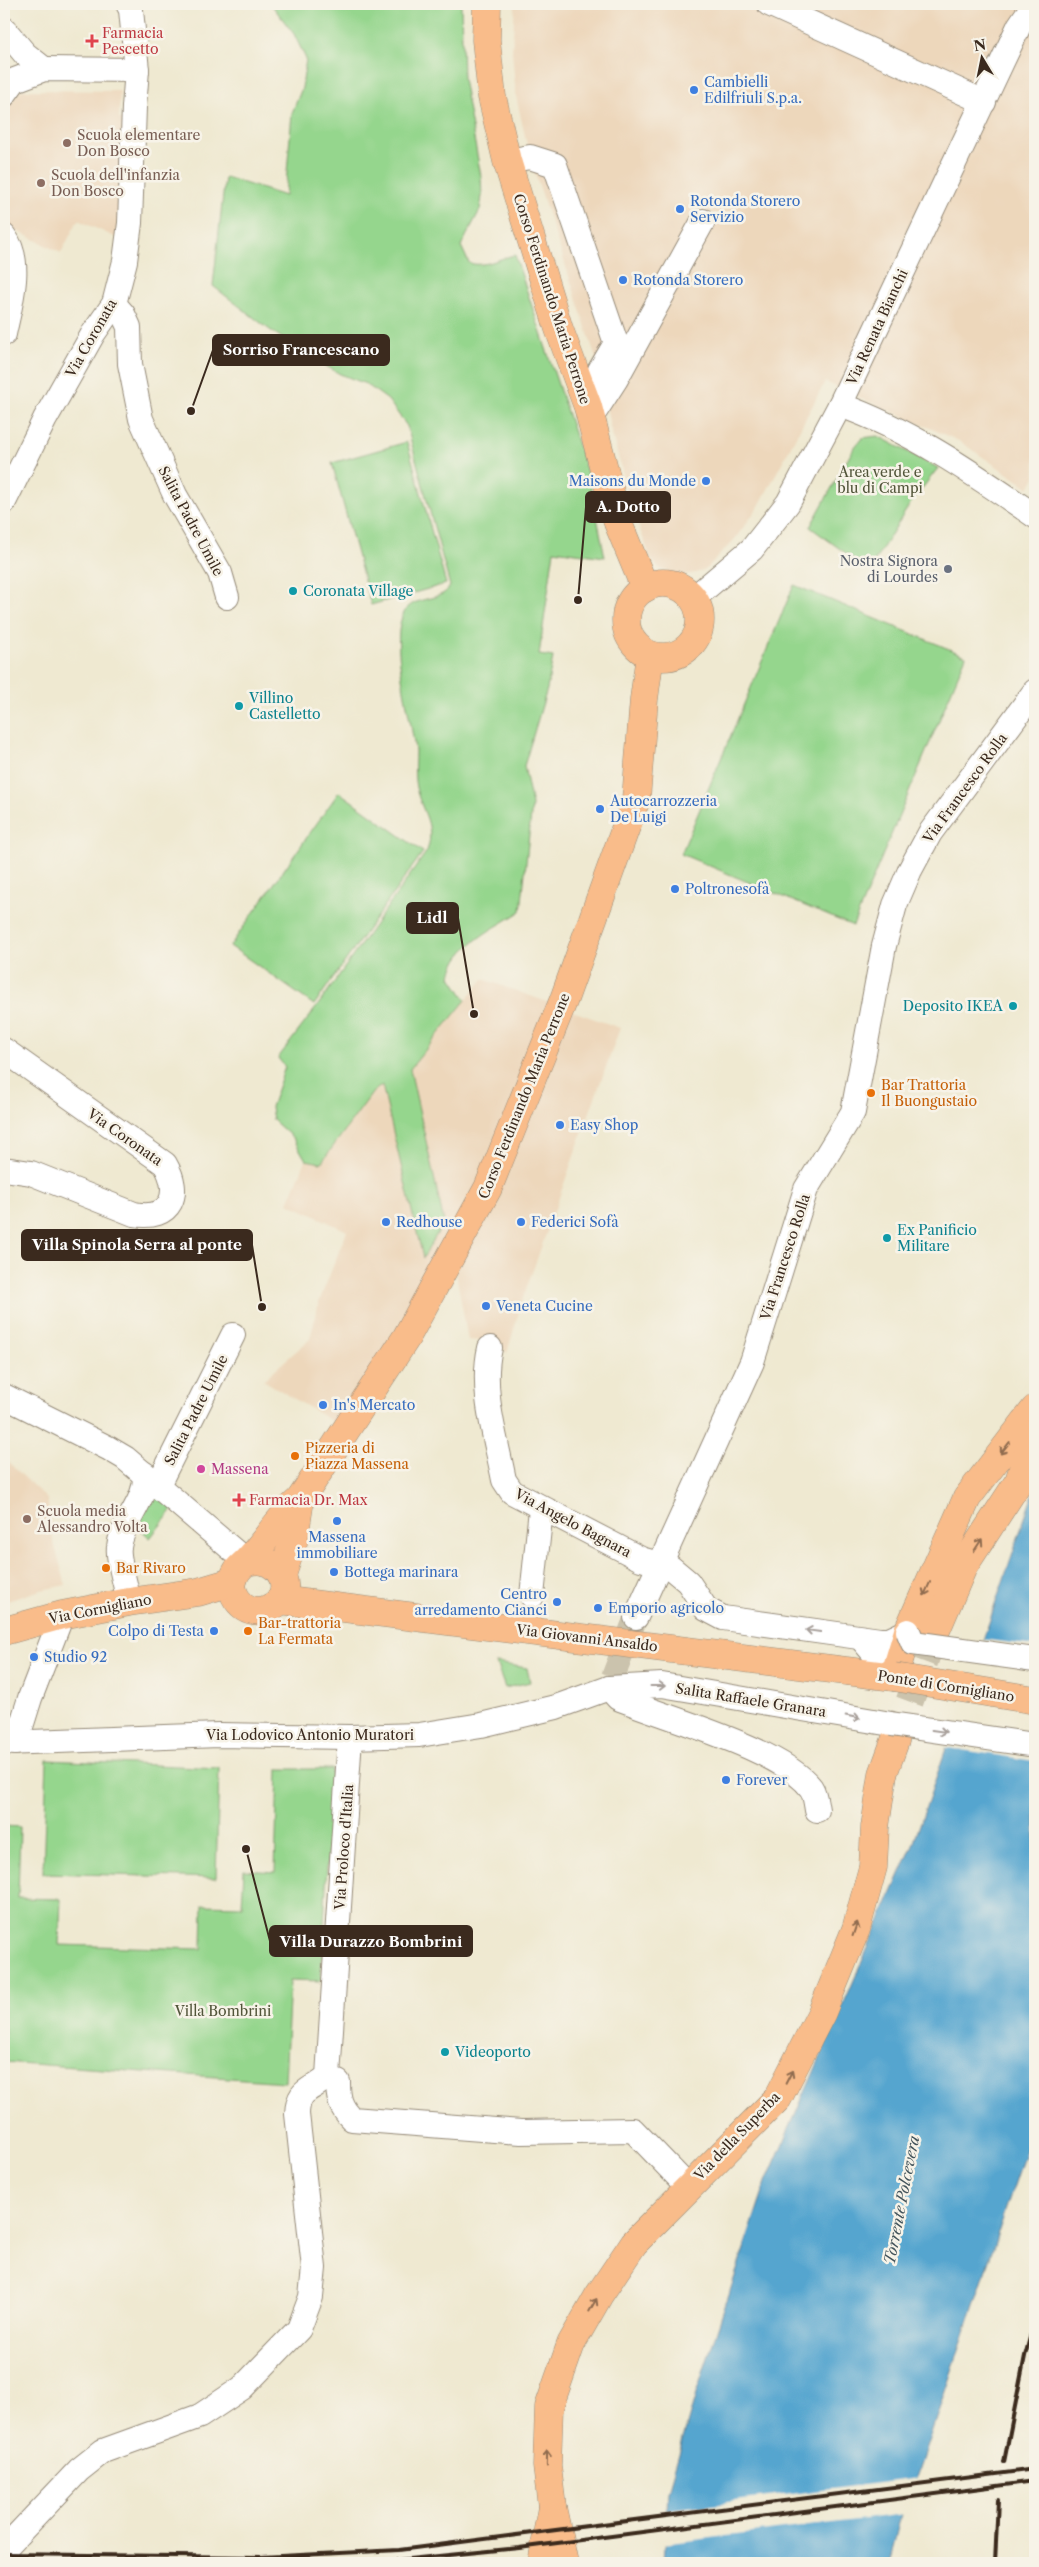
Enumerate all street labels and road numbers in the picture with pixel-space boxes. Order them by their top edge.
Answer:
street label: Corso Ferdinando Maria Perrone [509,191,595,407]
street label: Via Renata Bianchi [842,266,912,389]
street label: Via Coronata [61,295,121,381]
street label: Salita Padre Umile [154,463,228,579]
street label: Via Francesco Rolla [918,729,1011,847]
street label: Corso Ferdinando Maria Perrone [474,990,574,1202]
street label: Via Coronata [83,1104,166,1170]
street label: Via Francesco Rolla [756,1191,814,1323]
street label: Salita Padre Umile [160,1351,232,1468]
street label: Via Angelo Bagnara [511,1484,635,1562]
street label: Via Cornigliano [46,1590,153,1628]
street label: Via Giovanni Ansaldo [514,1620,659,1656]
street label: Ponte di Cornigliano [876,1666,1016,1706]
street label: Salita Raffaele Granara [674,1679,828,1721]
street label: Via Lodovico Antonio Muratori [205,1726,414,1744]
street label: Via Proloco d'Italia [331,1783,357,1911]
street label: Via della Superba [689,2088,784,2185]

